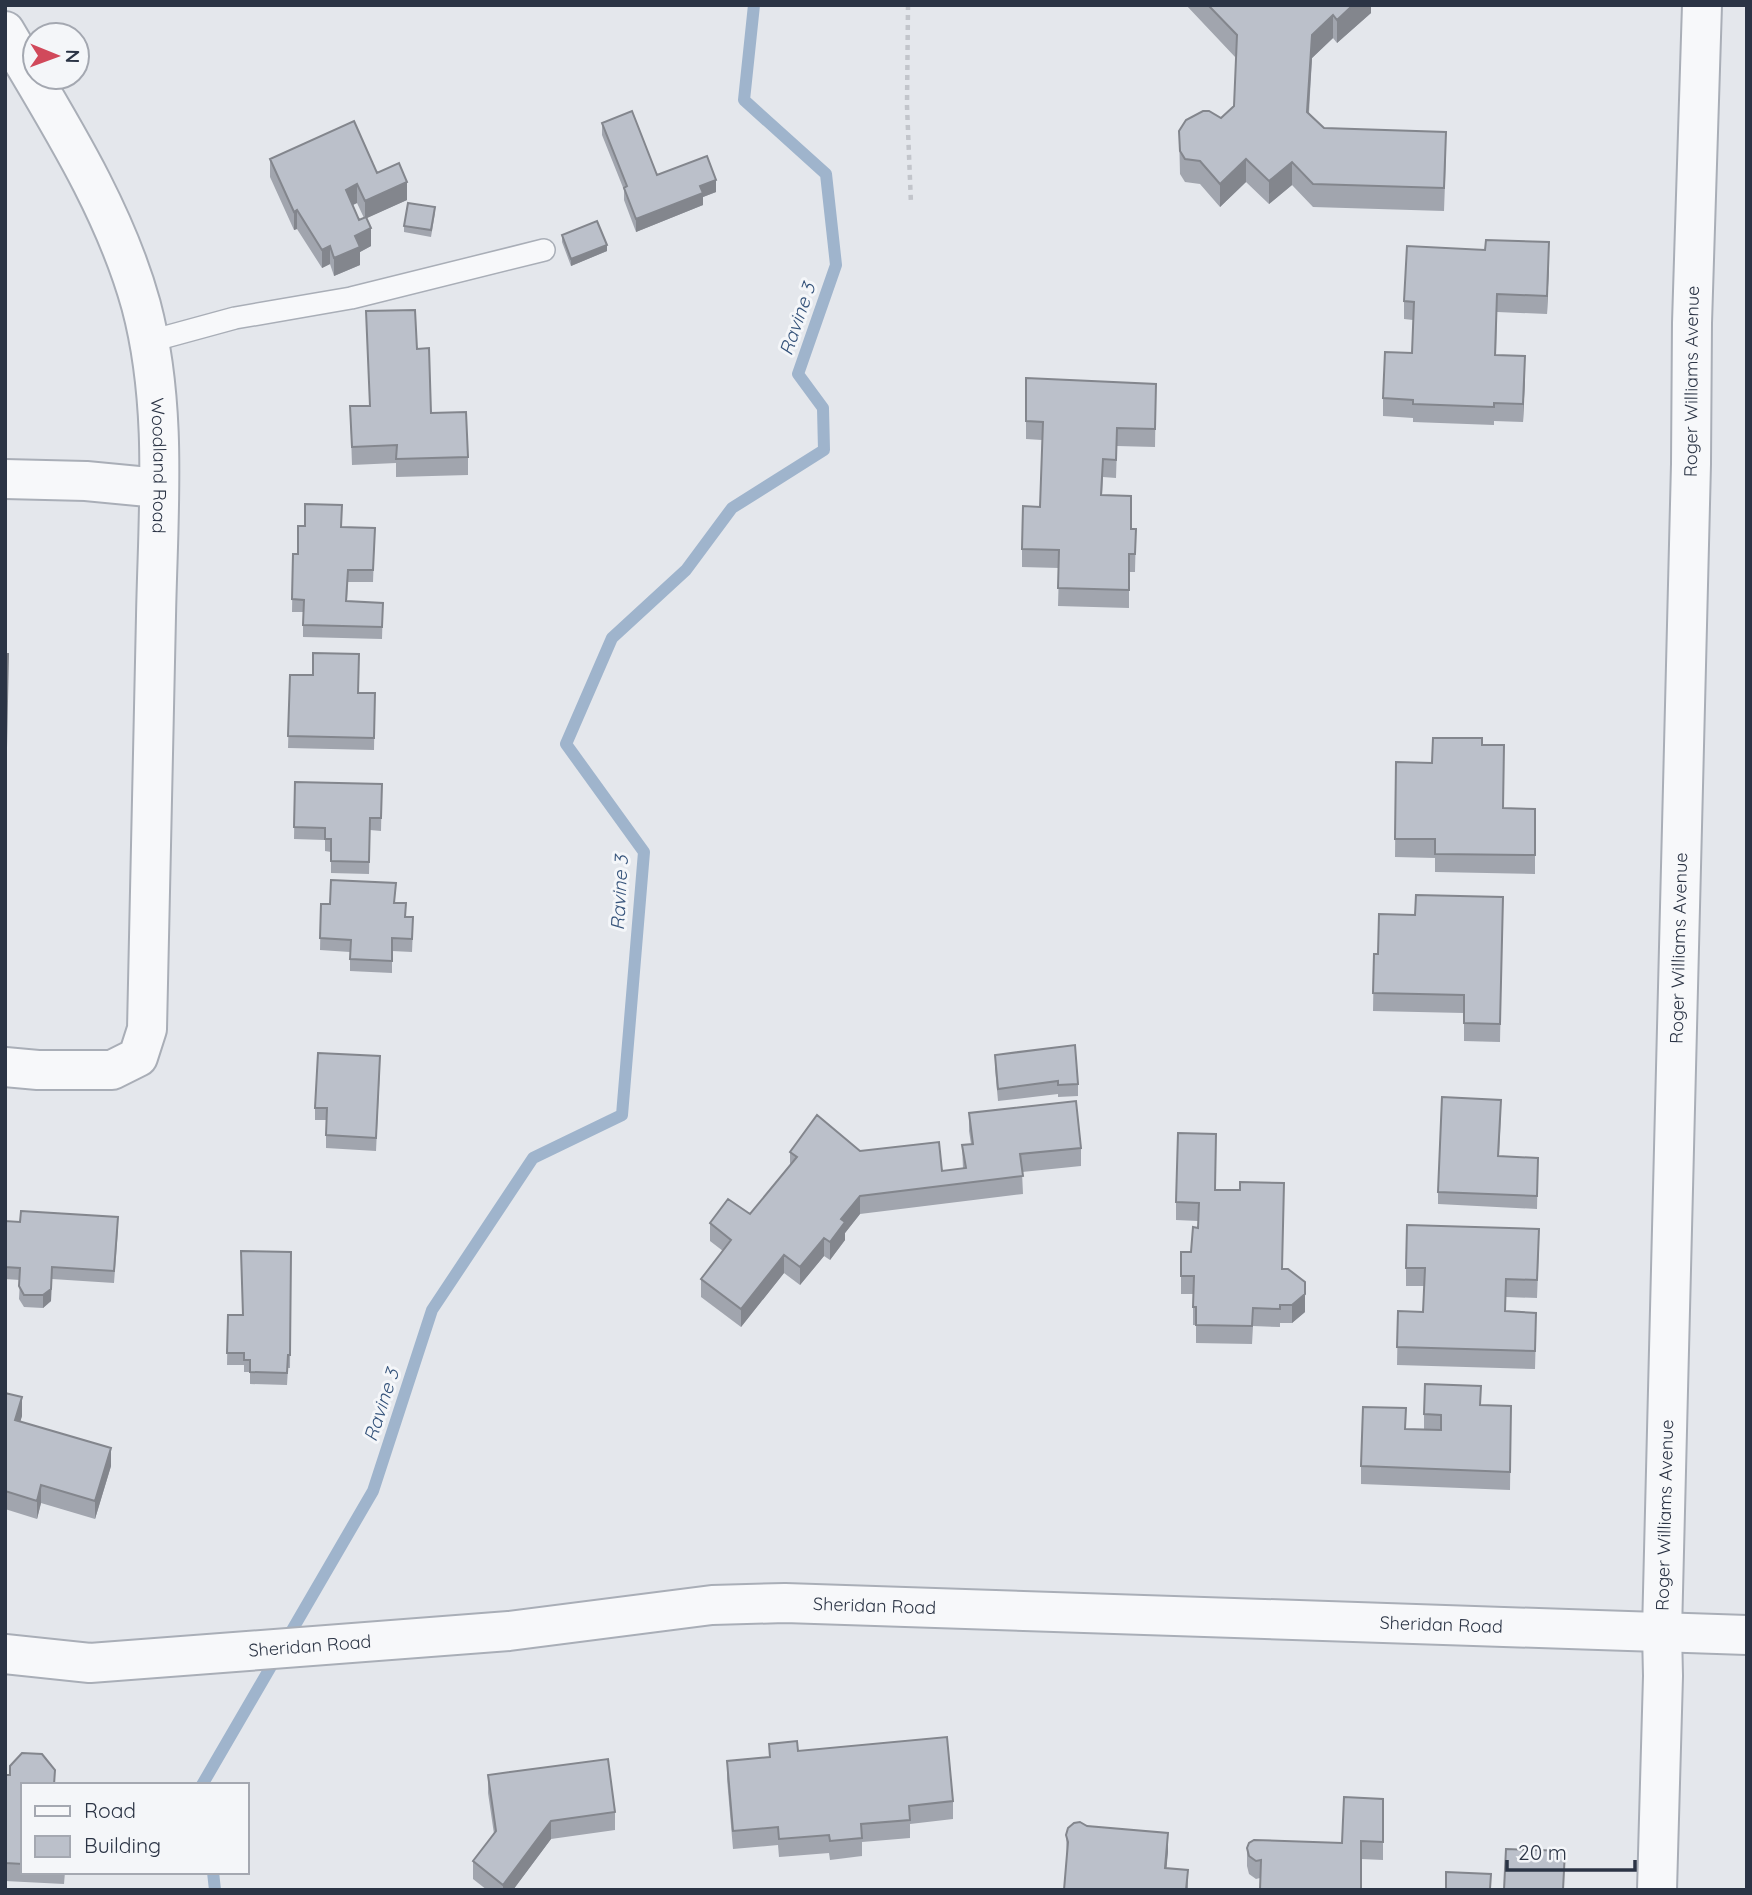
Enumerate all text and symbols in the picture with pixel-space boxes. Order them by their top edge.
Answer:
north arrow [21,21,91,91]
text: N [61,49,85,63]
water label: Ravine 3 [773,278,821,358]
street label: Roger Williams Avenue [1679,285,1704,477]
street label: Woodland Road [146,397,171,534]
street label: Roger Williams Avenue [1665,852,1692,1044]
water label: Ravine 3 [605,853,633,931]
water label: Ravine 3 [358,1364,405,1444]
street label: Roger Williams Avenue [1651,1419,1678,1611]
street label: Sheridan Road [813,1592,937,1619]
street label: Sheridan Road [1379,1611,1503,1638]
street label: Sheridan Road [248,1630,372,1662]
legend [21,1783,248,1874]
text: Road [84,1797,136,1823]
scale bar [1507,1828,1635,1872]
text: Building [84,1832,161,1858]
text: 20 m [1518,1839,1567,1865]

